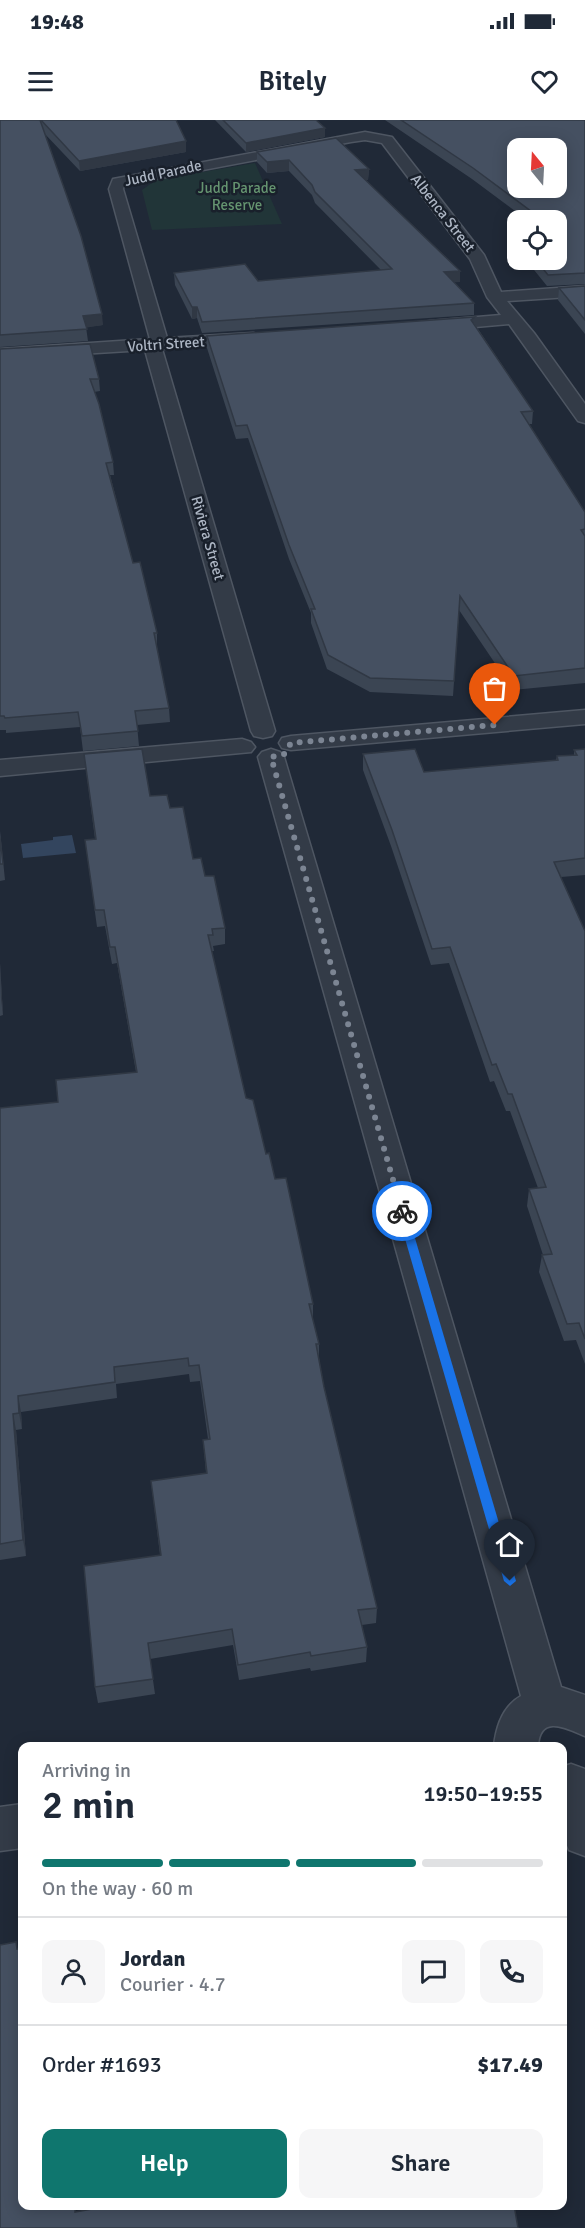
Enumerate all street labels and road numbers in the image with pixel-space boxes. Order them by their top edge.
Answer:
street label: Judd Parade [123,156,203,190]
street label: Albenca Street [407,170,479,256]
street label: Voltri Street [127,332,205,356]
street label: Riviera Street [187,494,229,582]

